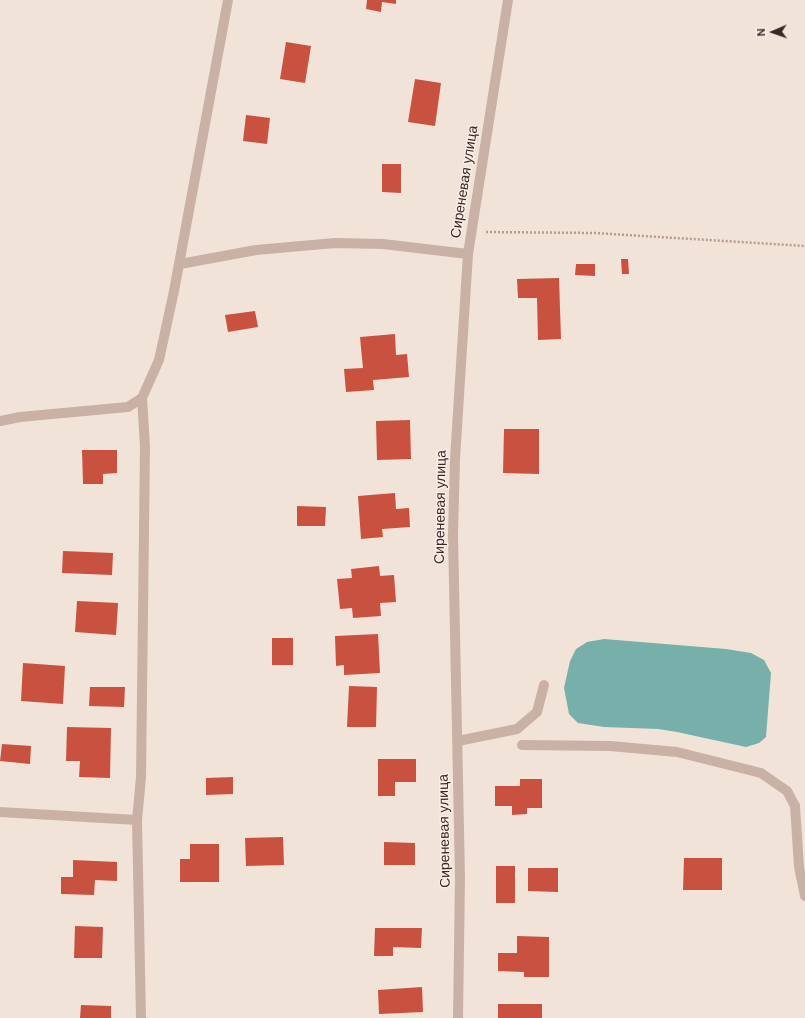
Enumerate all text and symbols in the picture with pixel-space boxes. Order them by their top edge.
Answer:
north arrow [753,12,793,52]
text: N [754,28,768,37]
street label: Сиреневая улица [448,124,482,240]
street label: Сиреневая улица [432,450,450,564]
street label: Сиреневая улица [436,774,454,888]

